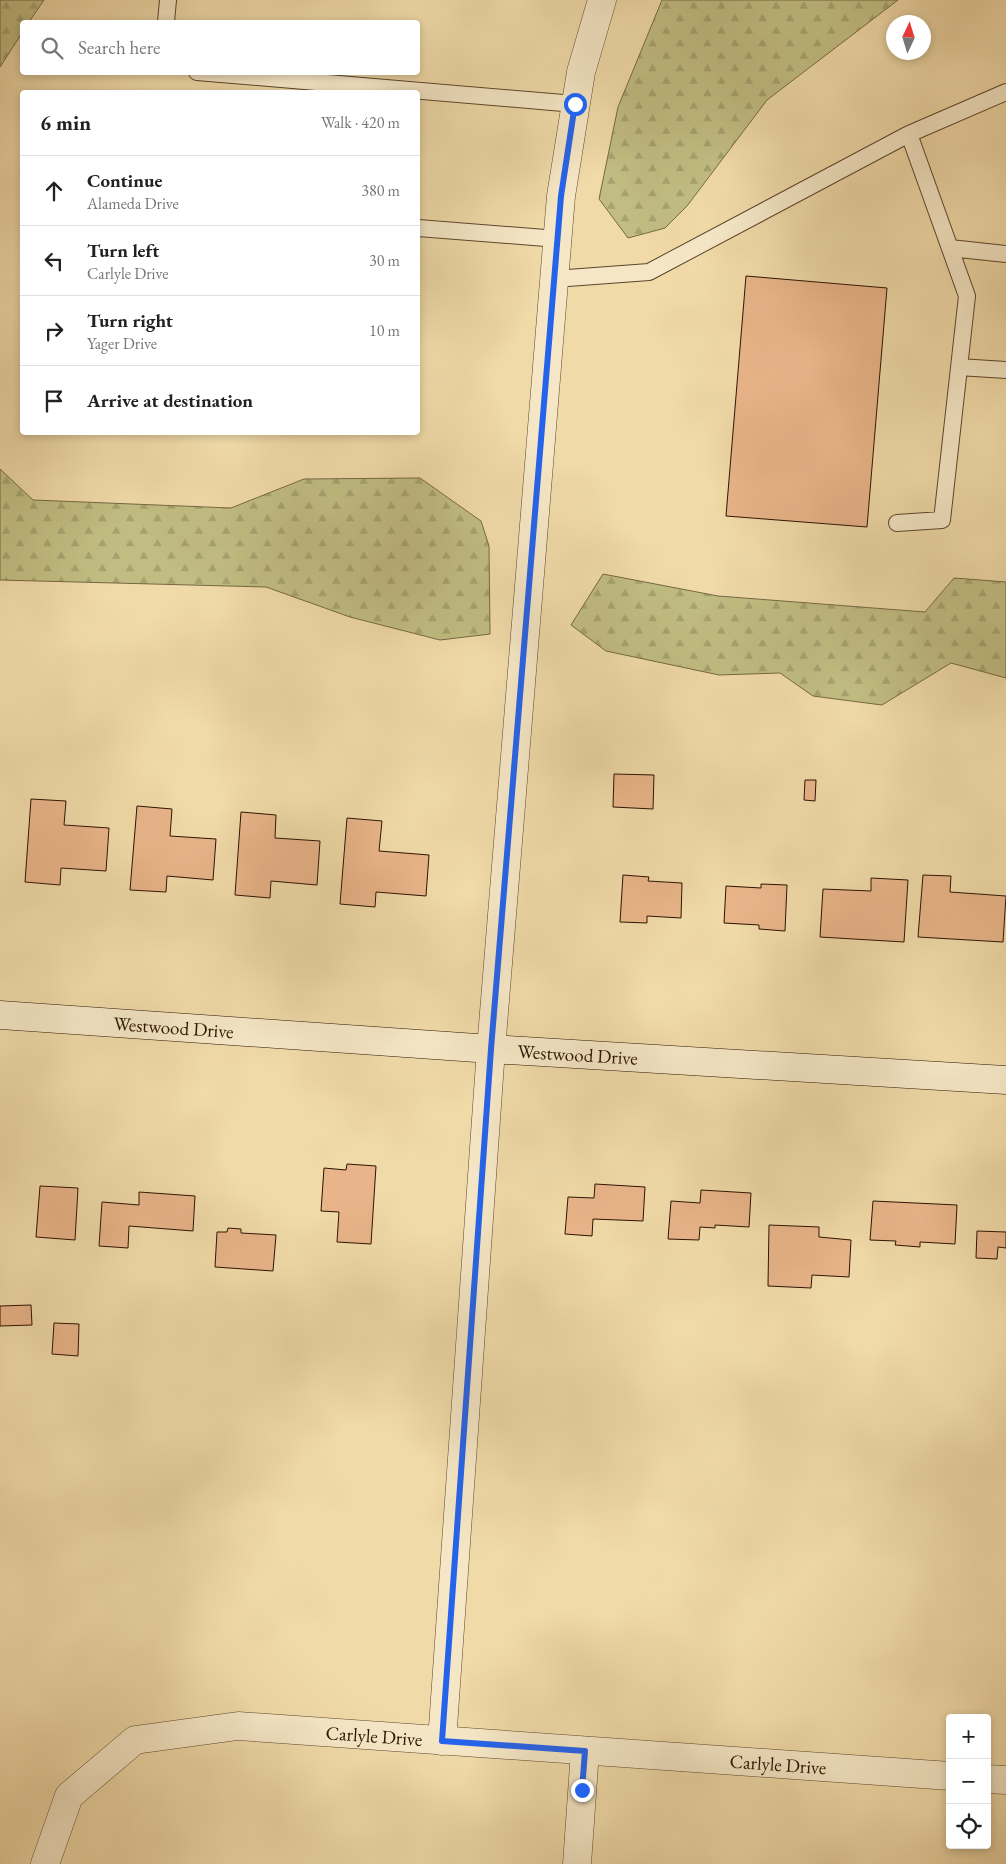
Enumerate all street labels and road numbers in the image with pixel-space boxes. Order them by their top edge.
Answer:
street label: Westwood Drive [113,1010,235,1044]
street label: Westwood Drive [517,1038,639,1070]
street label: Carlyle Drive [325,1720,423,1751]
street label: Carlyle Drive [729,1748,827,1780]

